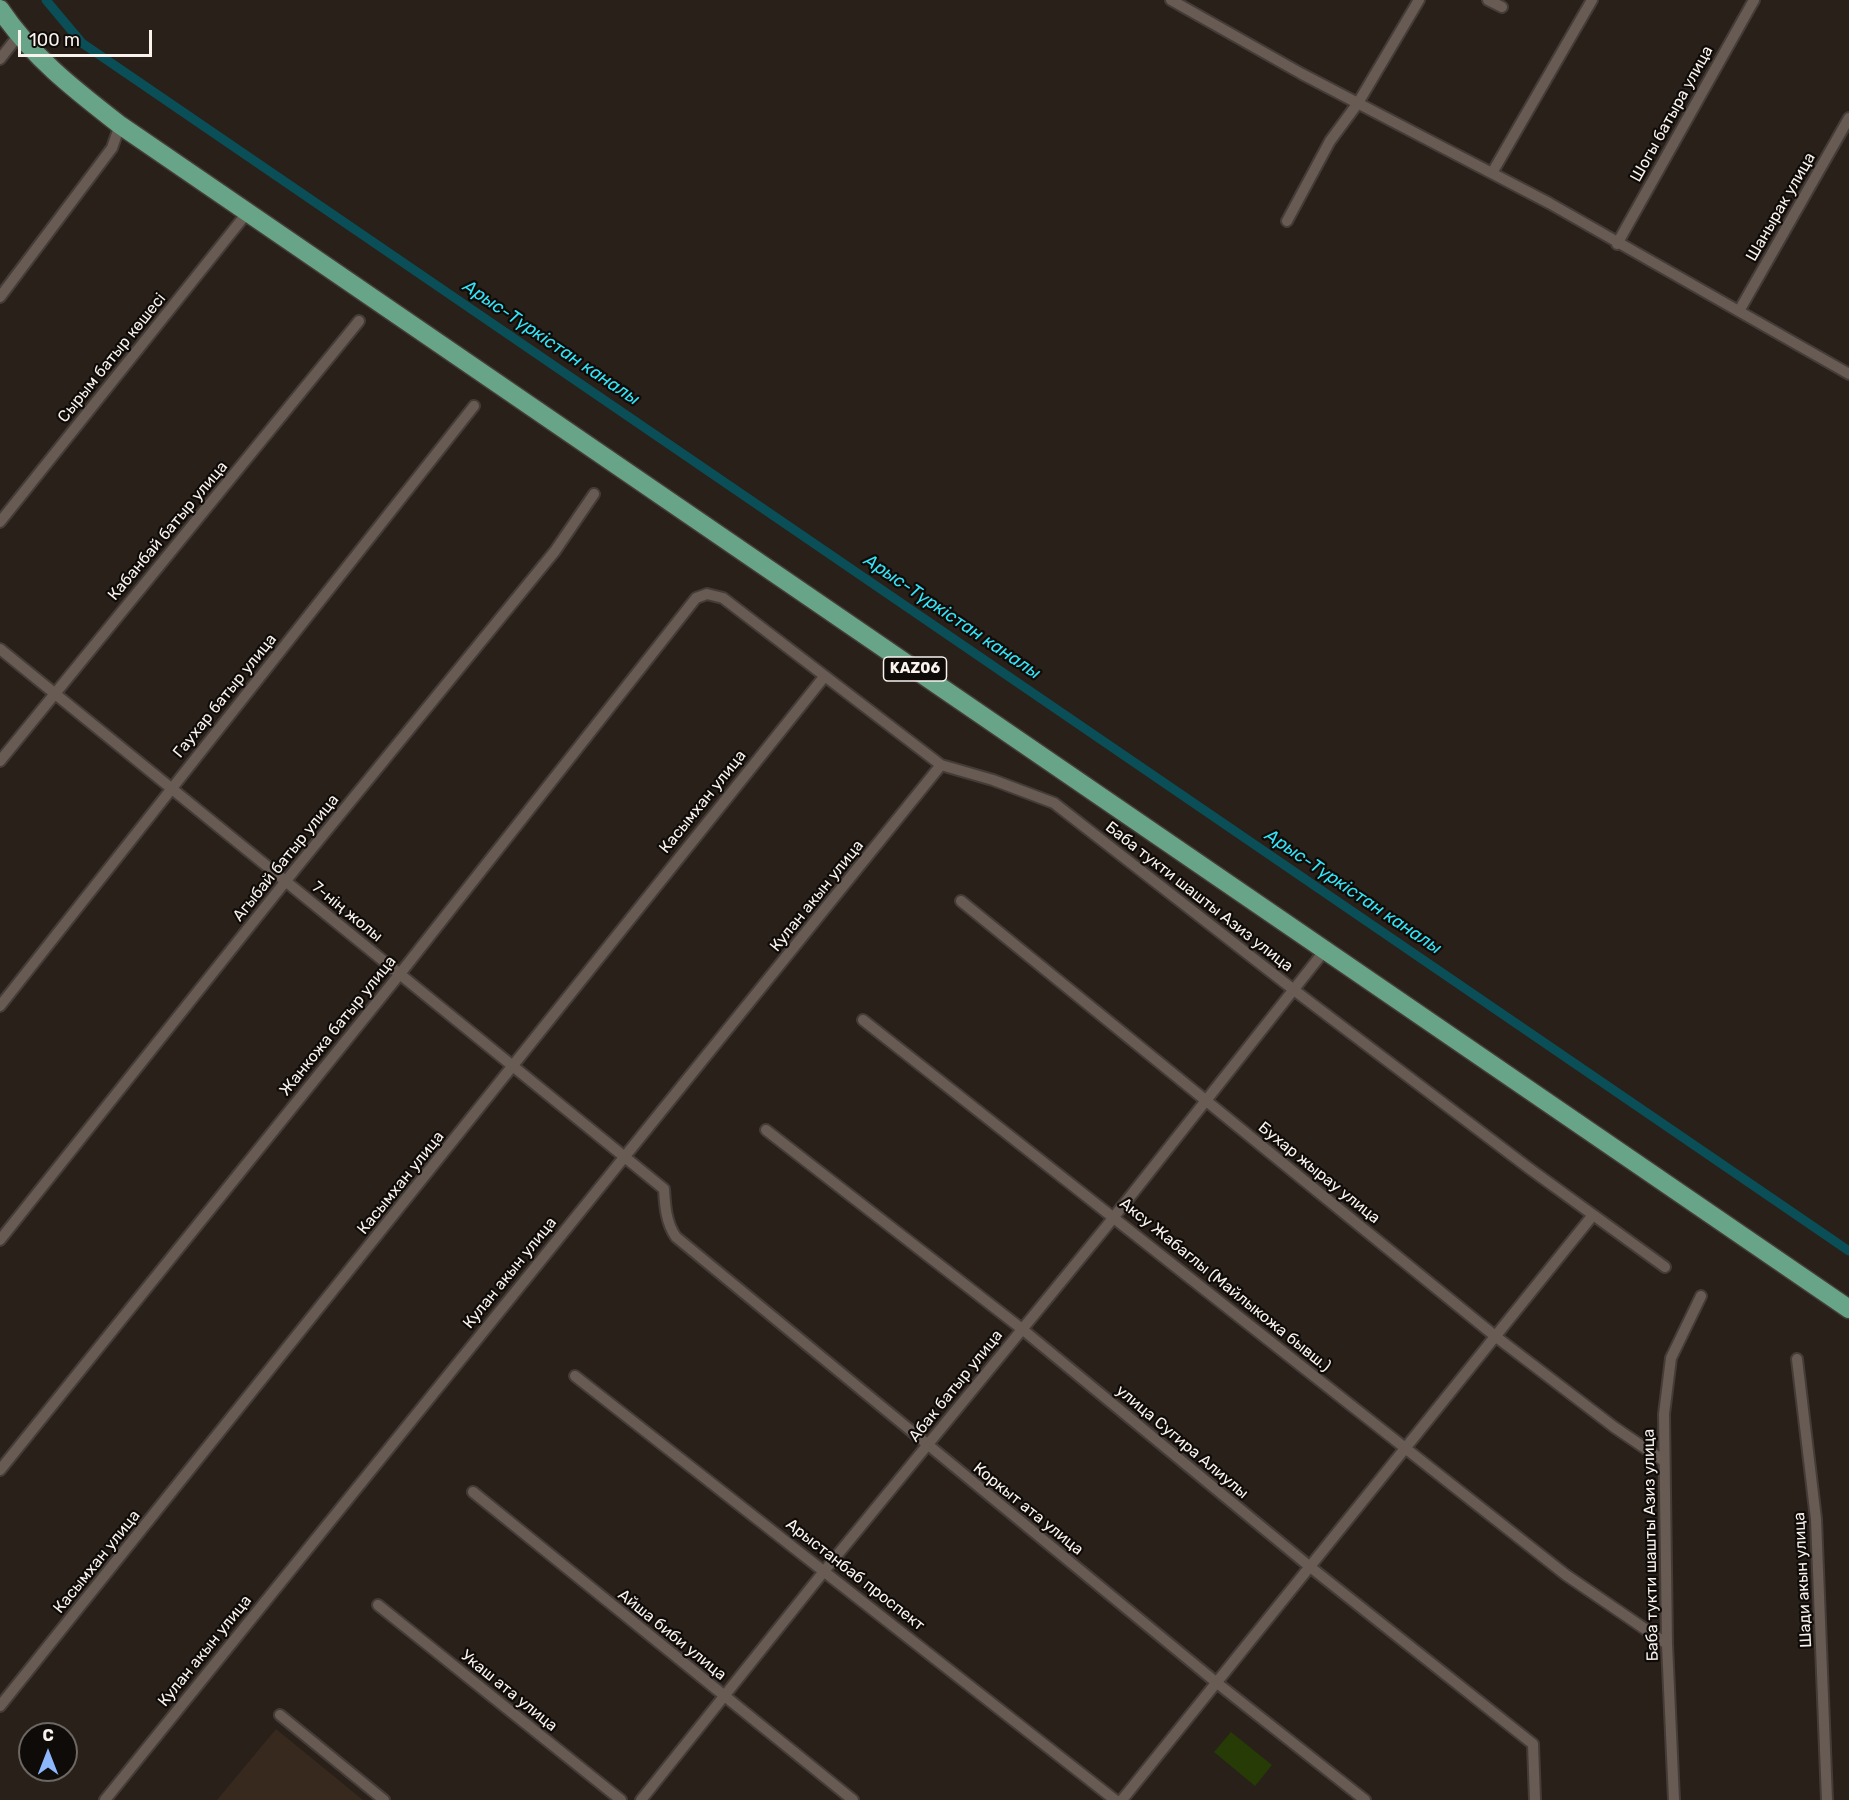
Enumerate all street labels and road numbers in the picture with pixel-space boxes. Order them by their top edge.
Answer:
street label: Шогы батыра улица [1627,43,1717,185]
street label: Шанырак улица [1742,149,1820,265]
street label: Сырым батыр көшесі [54,289,170,427]
street label: Кабанбай батыр улица [104,457,232,605]
street label: Гаухар батыр улица [169,630,281,762]
road number: KАZ06 [884,657,946,681]
street label: Касымхан улица [655,747,751,857]
street label: Агыбай батыр улица [229,791,343,925]
street label: Баба тукти шашты Азиз улица [1101,818,1297,976]
street label: Кулан акын улица [766,836,868,956]
street label: 7-нің жолы [308,878,386,946]
street label: Жанкожа батыр улица [276,952,400,1100]
street label: Бухар жырау улица [1254,1118,1384,1228]
street label: Касымхан улица [353,1128,449,1238]
street label: Аксу Жабаглы (Майлыкожа бывш.) [1116,1194,1334,1376]
street label: Кулан акын улица [459,1213,561,1333]
street label: Абак батыр улица [905,1326,1007,1446]
street label: улица Сугира Алиулы [1112,1381,1252,1503]
street label: Баба тукти шашты Азиз улица [1639,1428,1663,1662]
street label: Коркыт ата улица [969,1459,1087,1559]
street label: Касымхан улица [49,1507,145,1617]
street label: Шади акын улица [1790,1512,1816,1648]
street label: Арыстанбаб проспект [782,1515,928,1635]
street label: Айша биби улица [614,1585,730,1685]
street label: Кулан акын улица [154,1591,256,1711]
street label: Укаш ата улица [457,1646,561,1736]

